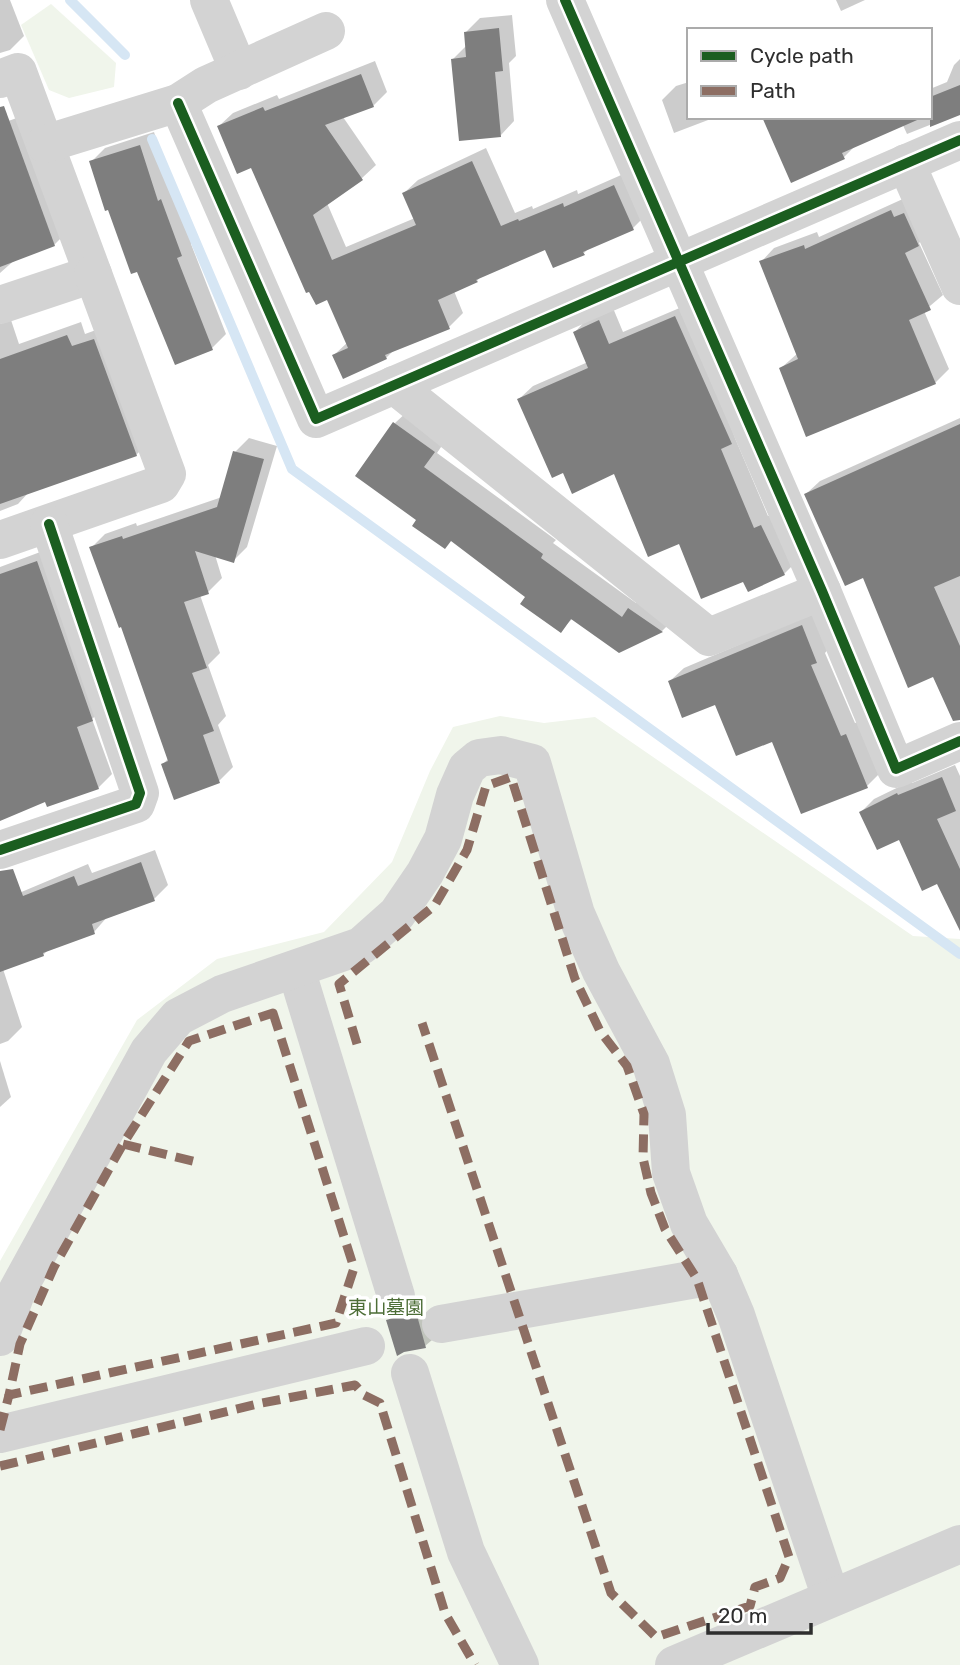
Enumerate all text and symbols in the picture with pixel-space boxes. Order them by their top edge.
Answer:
legend [687,28,932,119]
text: Cycle path [750,43,854,68]
text: Path [750,78,796,103]
park label: 東山墓園 [348,1296,424,1319]
scale bar [708,1592,811,1636]
text: 20 m [718,1603,767,1628]

